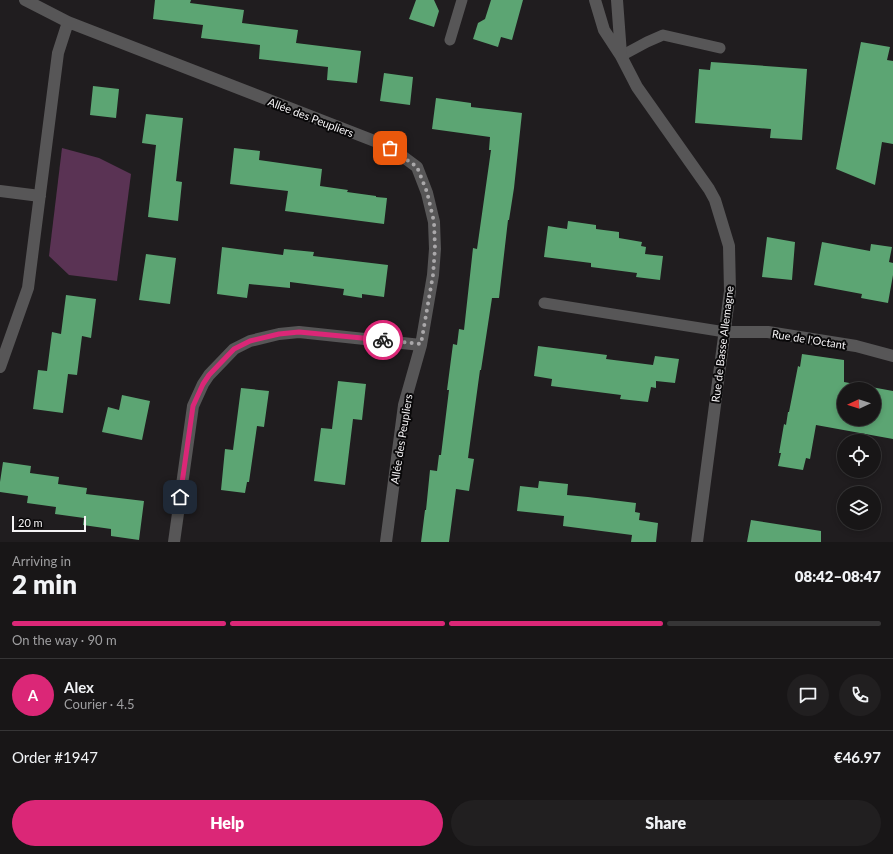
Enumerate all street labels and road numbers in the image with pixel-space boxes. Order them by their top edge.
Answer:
street label: Allée des Peupliers [266,95,356,139]
street label: Rue de Basse Allemagne [708,285,736,403]
street label: Rue de l'Octant [771,327,847,351]
street label: Allée des Peupliers [387,393,415,485]

